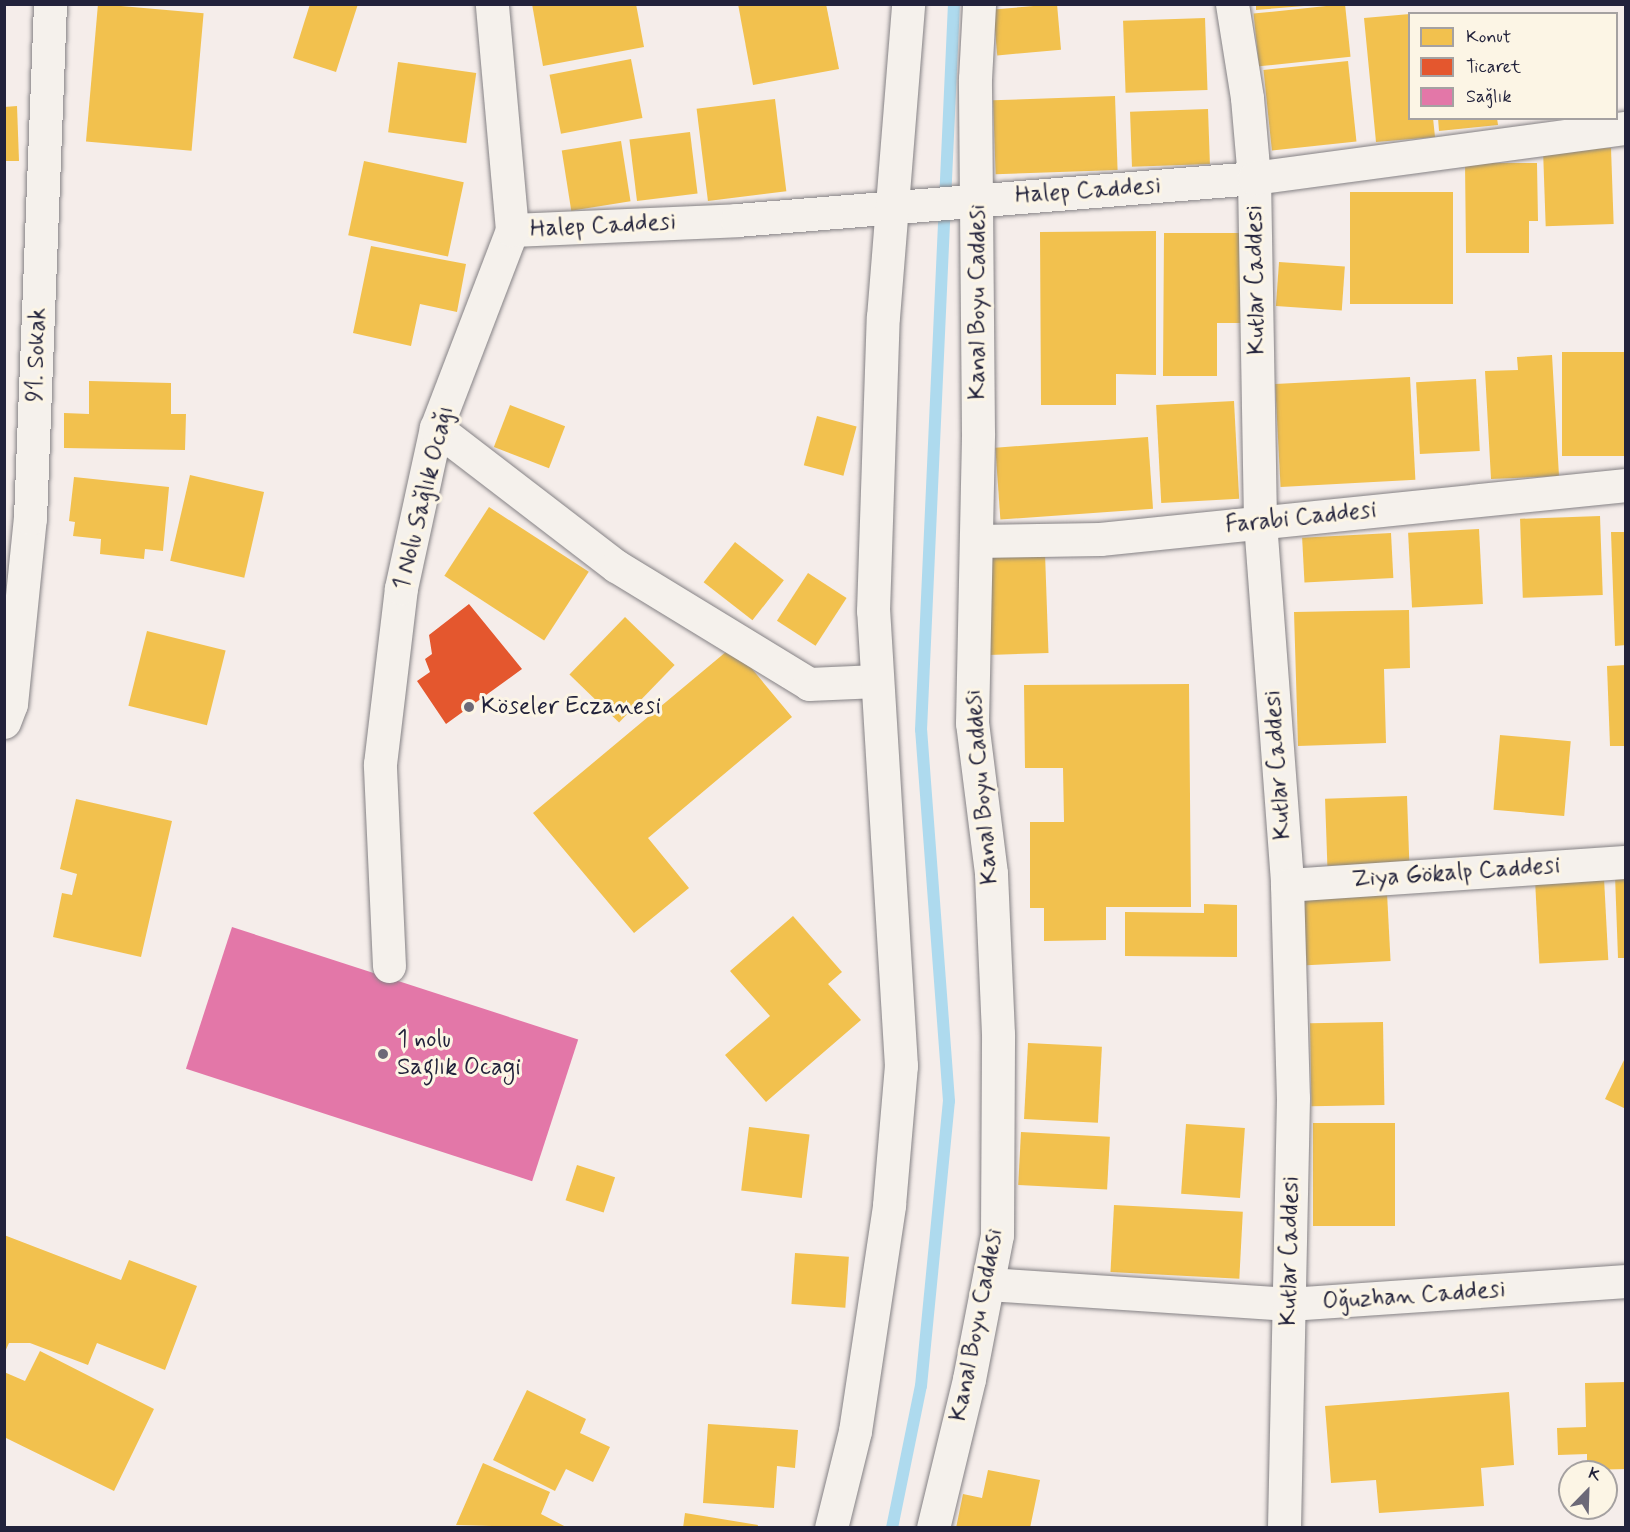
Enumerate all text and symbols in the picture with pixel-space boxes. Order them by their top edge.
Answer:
legend [1408,12,1618,120]
text: Konut [1466,25,1511,49]
text: Ticaret [1466,55,1521,79]
text: Sağlık [1466,85,1512,109]
street label: Halep Caddesi [1016,172,1160,210]
street label: Kanal Boyu Caddesi [964,202,992,402]
street label: Kutlar Caddesi [1240,204,1272,356]
street label: Halep Caddesi [531,208,675,244]
street label: 91. Sokak [21,307,53,403]
street label: 1 Nolu Sağlık Ocağı [388,405,460,591]
street label: Farabi Caddesi [1224,496,1378,540]
street label: Kanal Boyu Caddesi [959,687,1005,887]
street label: Kutlar Caddesi [1258,688,1298,842]
place label: Köseler Eczanesi [481,693,661,721]
marker: Köseler Eczanesi [462,700,476,714]
street label: Ziya Gökalp Caddesi [1351,851,1561,895]
place label: 1 nolu Saglık Ocagi [397,1026,518,1082]
marker: 1 nolu Saglık Ocagi [374,1045,392,1063]
street label: Kutlar Caddesi [1274,1175,1306,1327]
street label: Kanal Boyu Caddesi [944,1224,1010,1426]
street label: Oğuzhan Caddesi [1323,1275,1505,1317]
north arrow [1558,1460,1618,1520]
text: K [1585,1463,1604,1487]

